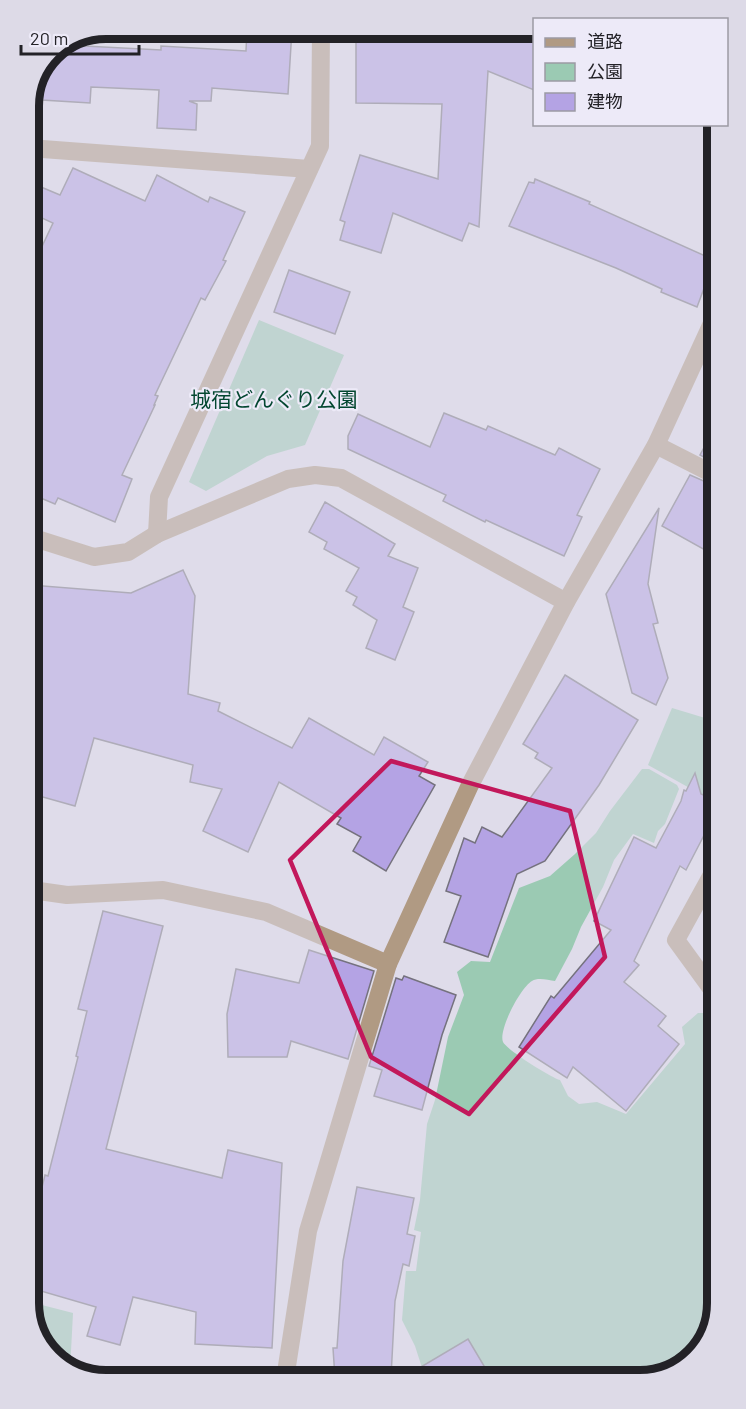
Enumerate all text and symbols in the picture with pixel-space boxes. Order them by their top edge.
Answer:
scale bar [21,18,140,56]
legend [533,18,728,126]
text: 20 m [30,27,68,49]
text: 道路 [587,30,623,52]
text: 公園 [587,60,623,82]
text: 建物 [587,90,623,112]
park label: 城宿どんぐり公園 [190,386,358,411]

